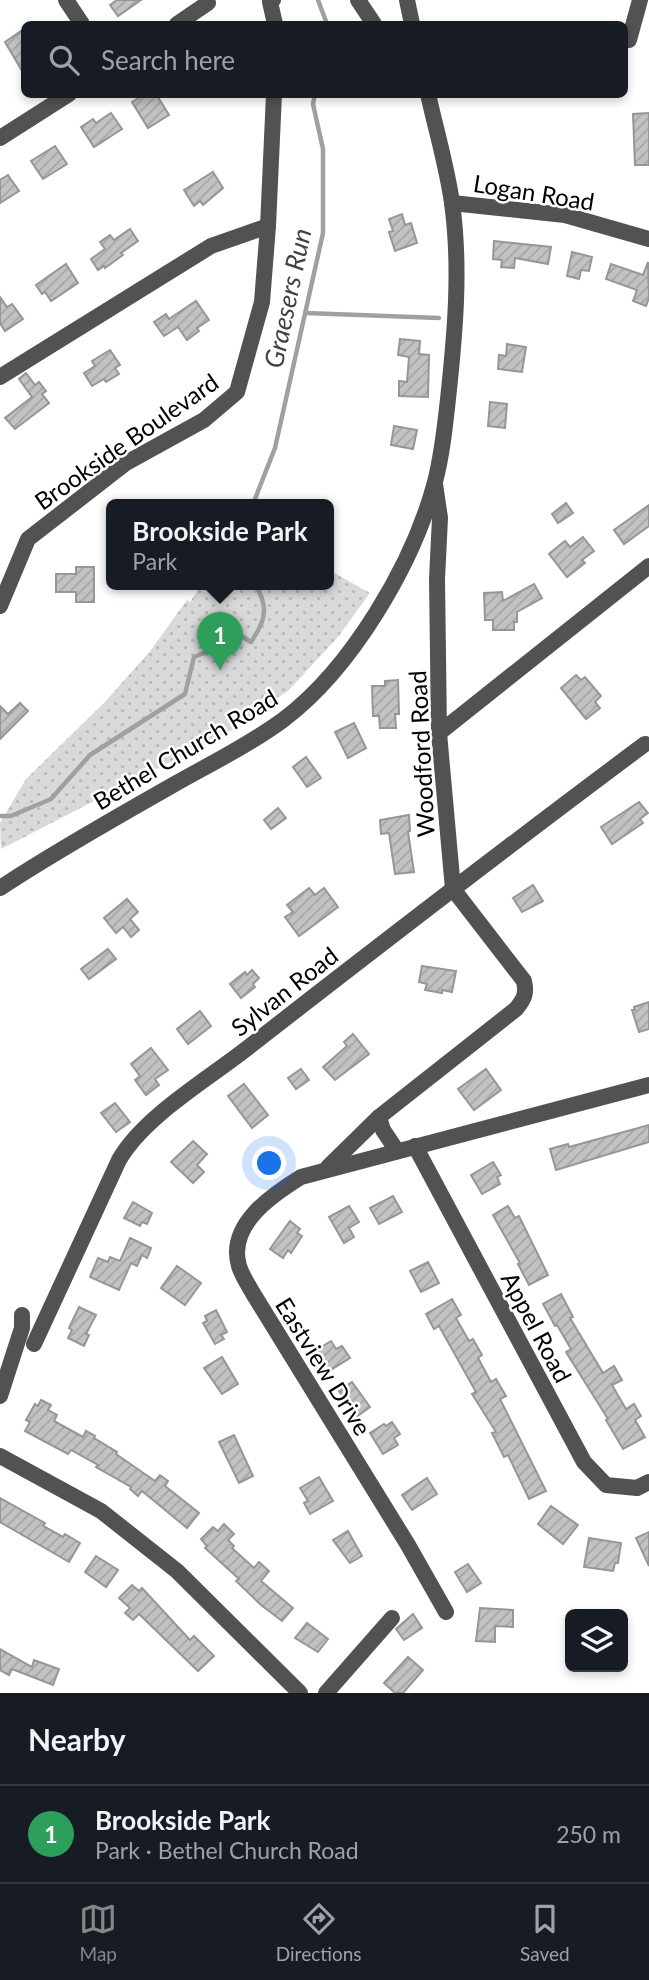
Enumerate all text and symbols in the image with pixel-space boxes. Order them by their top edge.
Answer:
search box [21,21,628,98]
icon: search [45,41,83,79]
text: Search here [101,44,235,76]
street label: Logan Road [471,168,597,216]
water label: Graesers Run [257,225,317,371]
street label: Brookside Boulevard [29,367,223,515]
popup [106,499,334,590]
text: Brookside Park [132,515,308,547]
text: Park [132,547,177,575]
pin: 1 [197,612,243,670]
street label: Woodford Road [402,670,440,838]
street label: Bethel Church Road [88,683,282,815]
street label: Sylvan Road [225,940,343,1042]
your location [252,1146,286,1180]
street label: Appel Road [496,1267,578,1387]
street label: Eastview Drive [270,1292,378,1440]
map controls [565,1609,628,1672]
button: layers [565,1609,628,1672]
text: Nearby [28,1721,126,1757]
text: Brookside Park [95,1804,270,1836]
text: 1 [44,1820,58,1848]
text: 250 m [556,1820,621,1848]
text: Park · Bethel Church Road [95,1836,359,1864]
tab: Map [79,1900,117,1965]
tab: Directions [276,1900,362,1965]
tab: Saved [520,1900,570,1965]

